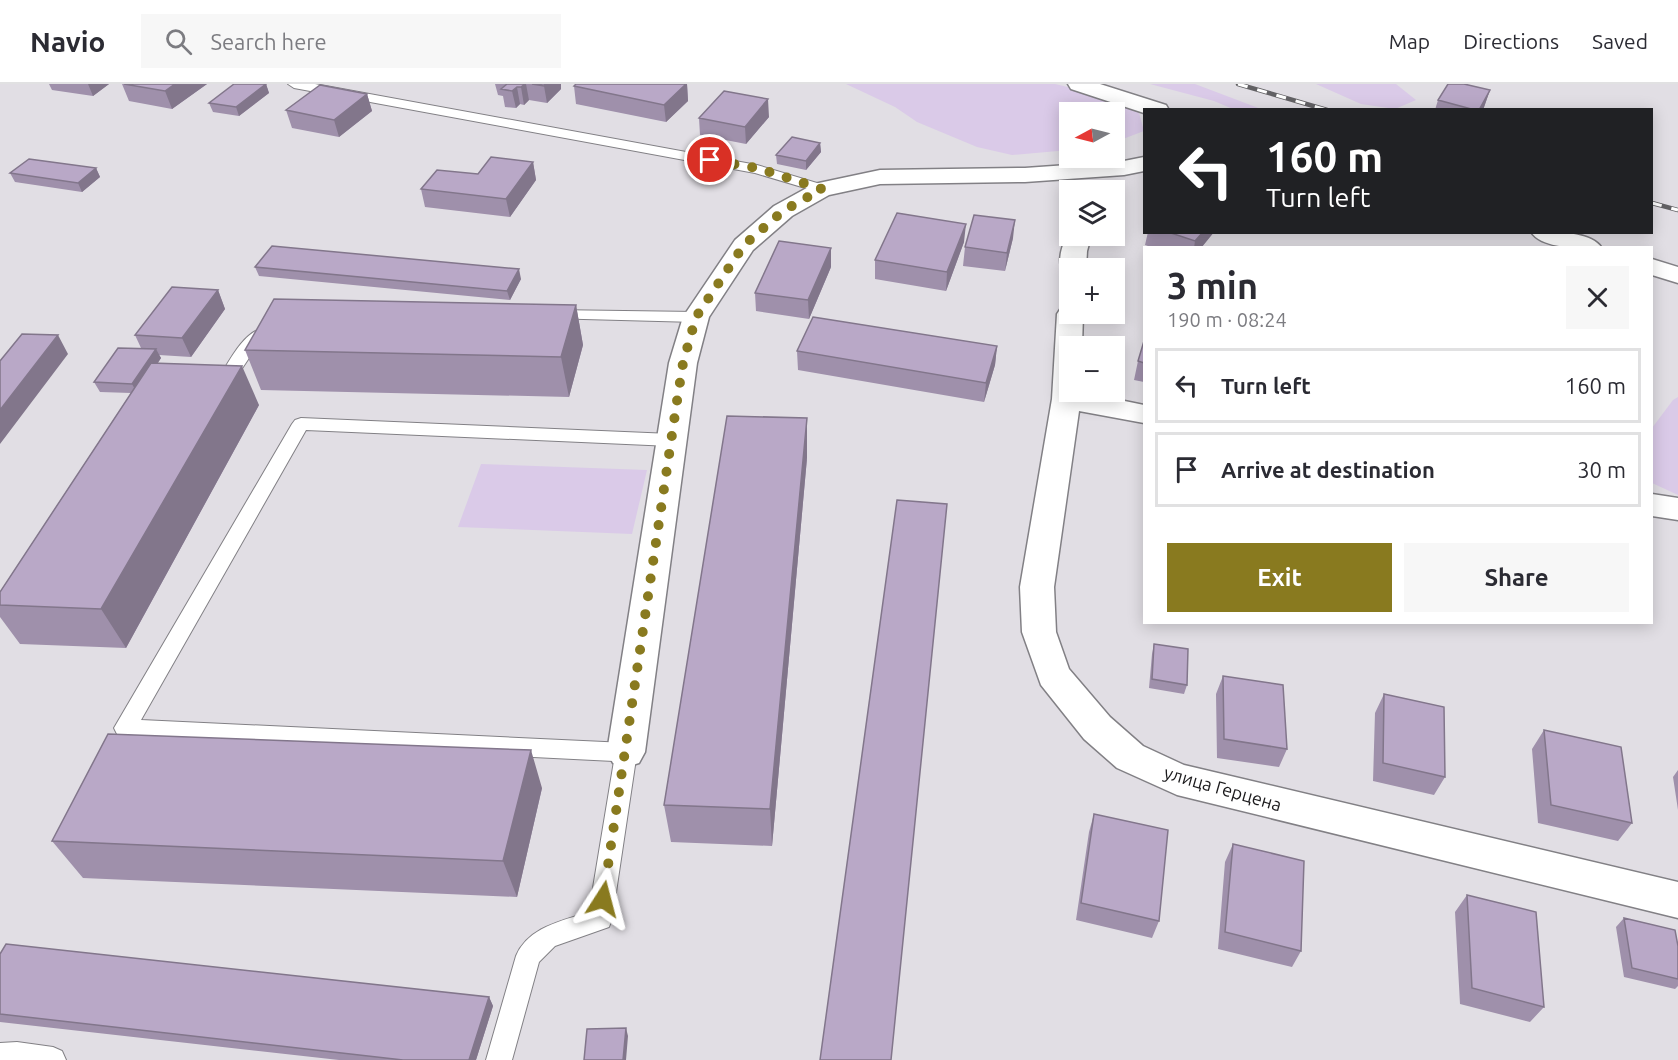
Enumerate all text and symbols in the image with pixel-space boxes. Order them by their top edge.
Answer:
search box [141,14,561,68]
icon: search [162,25,195,58]
text: Navio [30,26,105,57]
text: Search here [210,29,327,54]
text: Map [1389,29,1430,53]
text: Directions [1463,29,1559,53]
text: Saved [1592,29,1648,53]
north arrow [1059,102,1125,168]
map controls [1059,102,1125,402]
icon: left [1167,132,1245,210]
text: 160 m [1266,133,1383,180]
pin [684,134,735,185]
icon: arrive [693,143,726,176]
button: layers [1059,180,1125,246]
text: Turn left [1266,182,1370,212]
button: + [1059,258,1125,324]
text: 3 min [1167,265,1258,306]
button: close [1566,266,1629,329]
text: 190 m · 08:24 [1167,308,1287,331]
button: − [1059,336,1125,402]
icon: left [1170,369,1203,402]
text: Turn left [1221,373,1311,398]
text: 160 m [1565,373,1626,398]
icon: arrive [1170,453,1203,486]
text: Arrive at destination [1221,457,1435,482]
text: 30 m [1577,457,1626,482]
button: Exit [1167,543,1392,612]
button: Share [1404,543,1629,612]
street label: улица Герцена [1162,762,1284,814]
position arrow [571,867,635,931]

